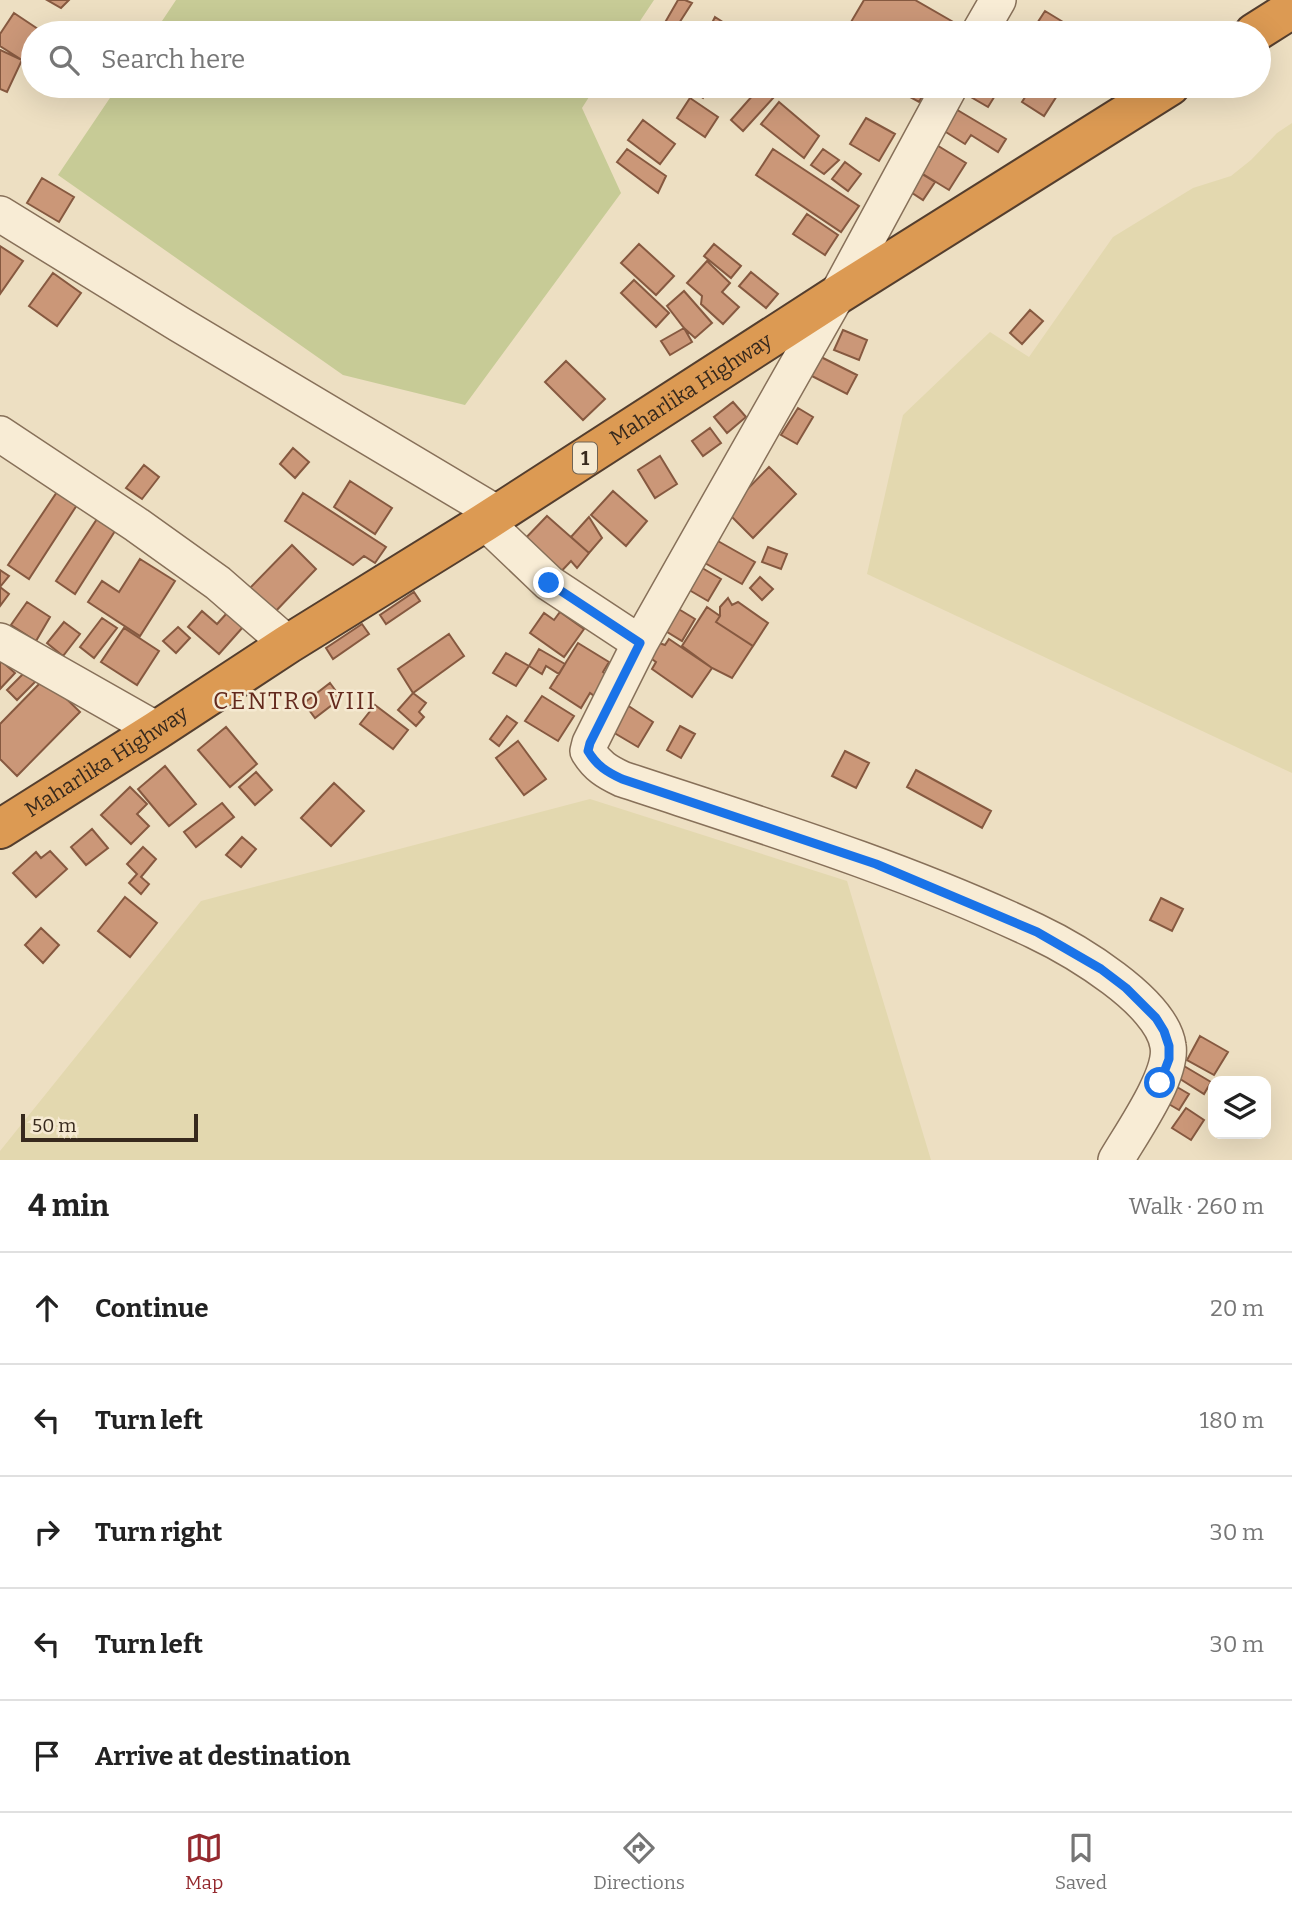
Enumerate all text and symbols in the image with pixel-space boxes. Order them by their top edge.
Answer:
search box [21,21,1271,98]
icon: search [45,41,83,79]
text: Search here [101,44,245,75]
street label: Maharlika Highway [605,327,778,451]
road number: 1 [573,442,597,474]
route end [533,567,564,598]
district label: CENTRO VIII [213,687,377,715]
street label: Maharlika Highway [20,700,194,823]
route start [1144,1067,1175,1098]
map controls [1208,1076,1271,1139]
button: layers [1208,1076,1271,1139]
scale bar [21,1111,198,1143]
text: 50 m [32,1114,76,1137]
text: 4 min [28,1188,109,1224]
text: Walk · 260 m [1129,1192,1264,1220]
icon: ahead [28,1289,66,1327]
text: Continue [95,1293,209,1324]
text: 20 m [1210,1294,1264,1322]
icon: left [28,1401,66,1439]
text: Turn left [95,1405,203,1436]
text: 180 m [1200,1406,1264,1434]
icon: right [28,1513,66,1551]
text: Turn right [95,1517,222,1548]
text: 30 m [1210,1518,1264,1546]
icon: left [28,1625,66,1663]
text: Turn left [95,1629,203,1660]
text: 30 m [1210,1630,1264,1658]
icon: arrive [28,1737,66,1775]
text: Arrive at destination [95,1741,350,1772]
tab: Map [185,1829,223,1894]
tab: Directions [593,1829,685,1894]
tab: Saved [1055,1829,1107,1894]

